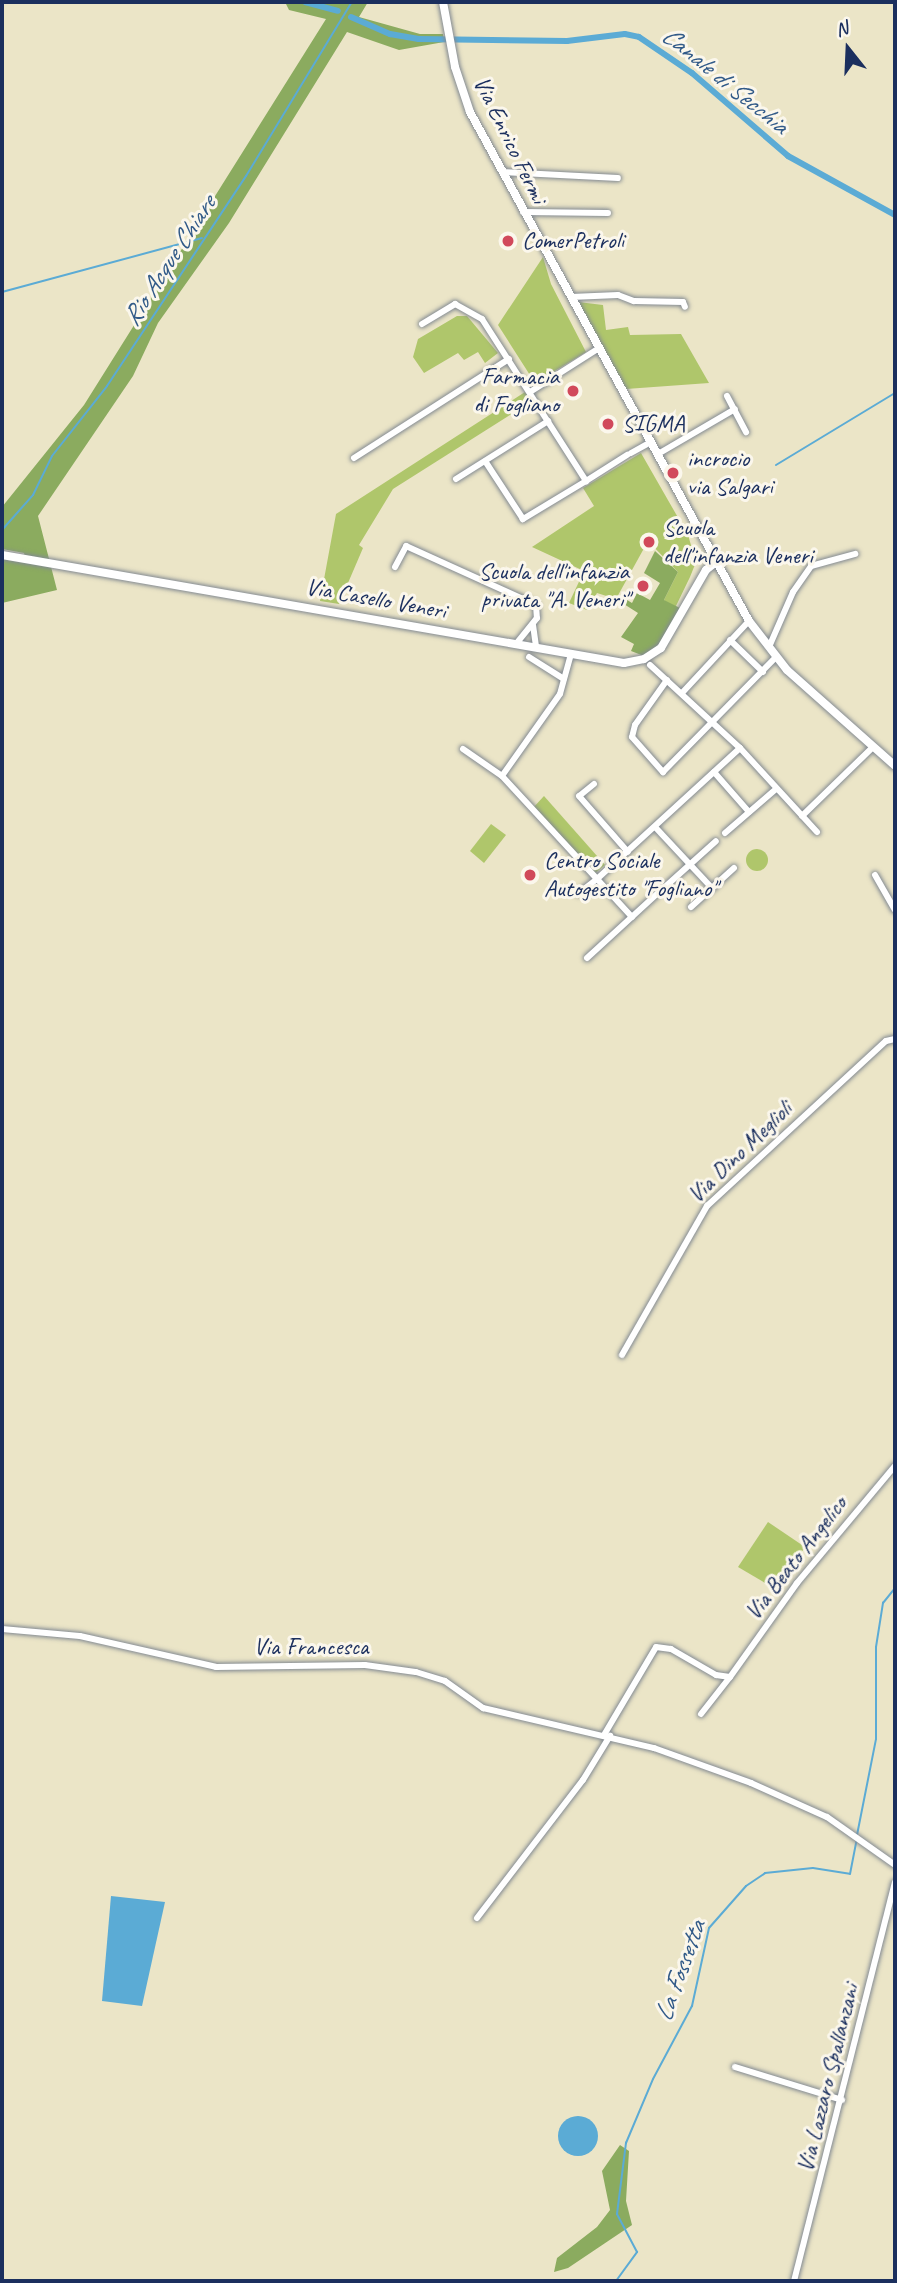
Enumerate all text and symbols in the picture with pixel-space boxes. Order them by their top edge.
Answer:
north arrow [813,14,883,84]
text: N [832,16,851,42]
water label: Canale di Secchia [656,20,794,140]
street label: Via Enrico Fermi [467,72,553,208]
water label: Rio Acque Chiare [116,190,222,332]
place label: ComerPetroli [522,227,624,255]
marker: ComerPetroli [500,233,516,249]
place label: Farmacia di Fogliano [474,363,559,419]
marker: Farmacia di Fogliano [565,383,581,399]
place label: SIGMA [622,410,685,438]
marker: SIGMA [600,416,616,432]
place label: incrocio via Salgari [687,445,772,501]
marker: incrocio via Salgari [665,465,681,481]
place label: Scuola dell'infanzia Veneri [663,514,813,570]
marker: Scuola dell'infanzia Veneri [641,534,657,550]
place label: Scuola dell'infanzia privata "A. Veneri" [479,558,629,614]
street label: Via Casello Veneri [303,572,449,626]
marker: Scuola dell'infanzia privata "A. Veneri" [635,578,651,594]
place label: Centro Sociale Autogestito "Fogliano" [544,847,717,903]
marker: Centro Sociale Autogestito "Fogliano" [522,867,538,883]
street label: Via Dino Meglioli [682,1095,798,1209]
street label: Via Beato Angelico [739,1491,853,1625]
street label: Via Francesca [253,1633,369,1661]
water label: La Fossetta [648,1917,712,2025]
street label: Via Lazzaro Spallanzani [791,1981,865,2175]

